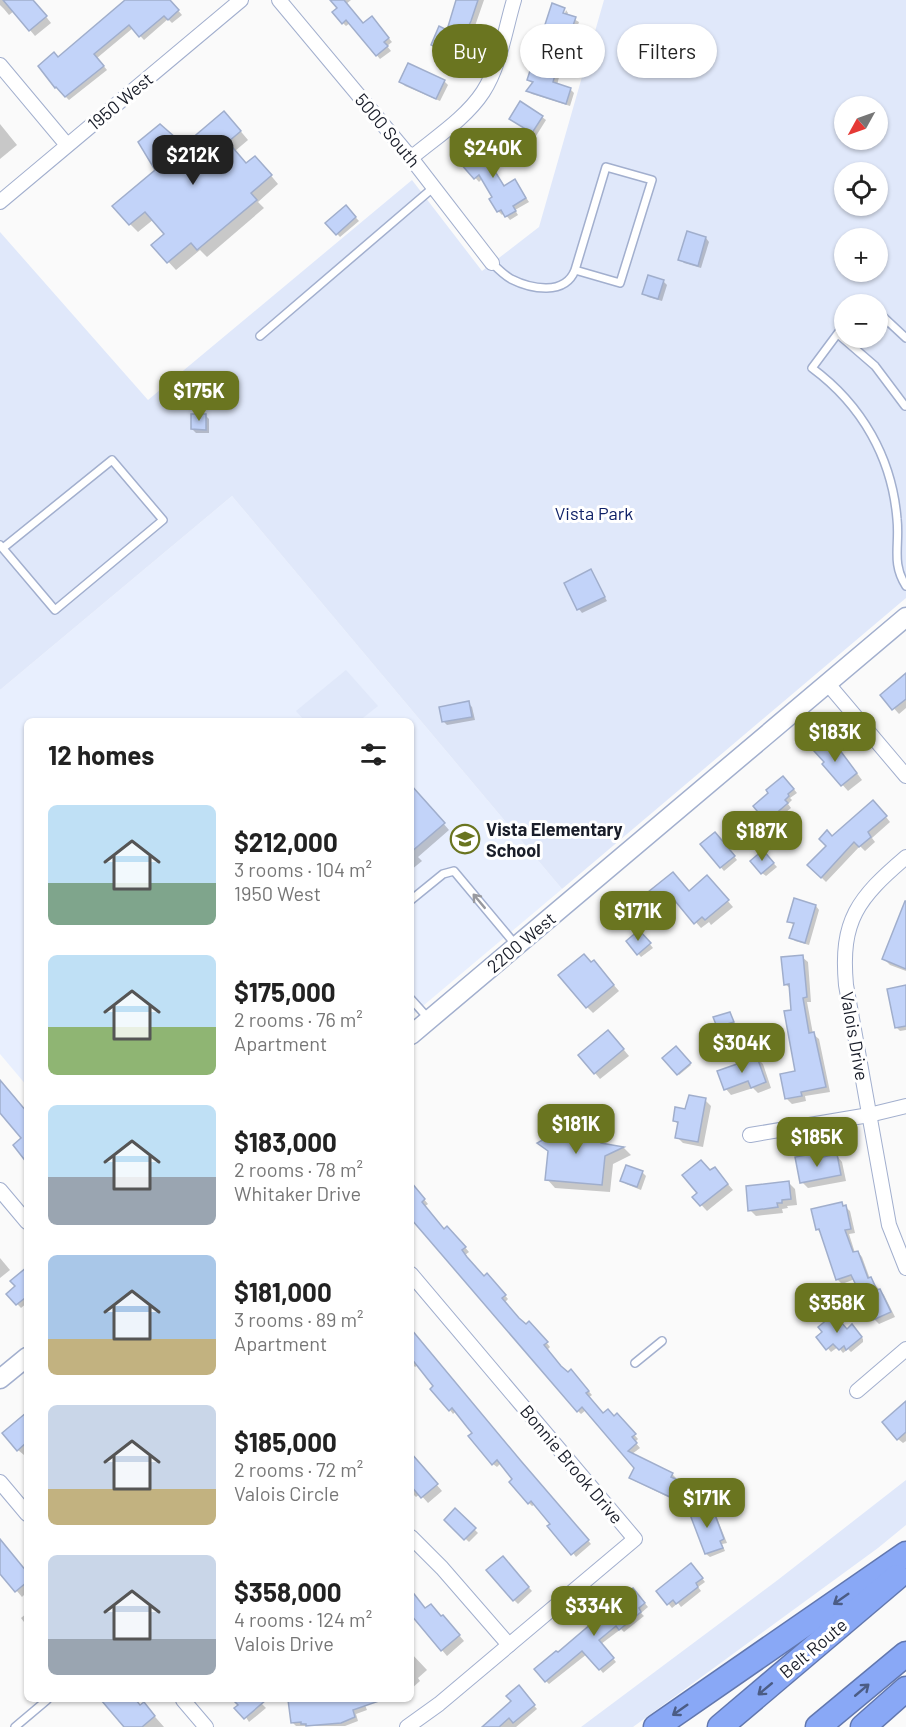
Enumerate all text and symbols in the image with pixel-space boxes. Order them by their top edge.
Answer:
chip: Buy [432,24,508,78]
chip: Rent [520,24,605,78]
chip: Filters [617,24,717,78]
street label: 1950 West [83,67,157,135]
street label: 5000 South [351,89,425,171]
north arrow [834,96,888,150]
map controls [834,96,888,348]
pin: $240K [451,128,535,179]
pin: $212K [151,135,235,186]
text: $240K [464,135,522,159]
text: $212K [166,142,220,166]
button: locate [834,162,888,216]
button: + [834,228,888,282]
button: − [834,294,888,348]
pin: $175K [157,371,241,422]
text: $175K [173,378,225,402]
park label: Vista Park [555,502,633,524]
pin: $183K [793,712,877,763]
text: $183K [809,719,861,743]
icon: filters [357,738,390,771]
text: 12 homes [48,739,154,770]
pin: $187K [720,811,804,862]
place label: Vista Elementary School [486,818,623,861]
text: $187K [736,818,788,842]
school or university icon: Vista Elementary School [449,823,481,855]
text: $212,000 [234,826,338,857]
icon: home [96,829,168,901]
text: 3 rooms · 104 m² [234,857,372,881]
text: 1950 West [234,881,321,905]
pin: $171K [596,891,680,942]
one-way arrow [473,893,486,909]
text: $171K [614,898,662,922]
street label: 2200 West [482,907,560,977]
text: $175,000 [234,976,336,1007]
icon: home [96,979,168,1051]
street label: Valois Drive [836,990,874,1082]
text: 2 rooms · 76 m² [234,1007,363,1031]
pin: $304K [700,1023,784,1074]
text: $304K [713,1030,771,1054]
text: Apartment [234,1031,327,1055]
pin: $181K [534,1104,618,1155]
text: $181K [552,1111,600,1135]
pin: $185K [775,1117,859,1168]
text: $185K [791,1124,843,1148]
text: $183,000 [234,1126,337,1157]
icon: home [96,1129,168,1201]
text: 2 rooms · 78 m² [234,1157,363,1181]
text: Whitaker Drive [234,1181,361,1205]
text: $181,000 [234,1276,332,1307]
icon: home [96,1279,168,1351]
pin: $358K [795,1283,879,1334]
text: $358K [809,1290,865,1314]
text: 3 rooms · 89 m² [234,1307,364,1331]
text: Apartment [234,1331,327,1355]
street label: Bonnie Brook Drive [516,1400,628,1528]
text: $185,000 [234,1426,337,1457]
icon: home [96,1429,168,1501]
text: 2 rooms · 72 m² [234,1457,363,1481]
pin: $171K [665,1478,749,1529]
text: Valois Circle [234,1481,339,1505]
text: $171K [683,1485,731,1509]
text: $358,000 [234,1576,342,1607]
icon: home [96,1579,168,1651]
pin: $334K [552,1586,636,1637]
text: $334K [565,1593,623,1617]
one-way arrow [833,1593,849,1605]
text: 4 rooms · 124 m² [234,1607,372,1631]
street label: Belt Route [775,1613,851,1683]
text: Valois Drive [234,1631,334,1655]
one-way arrow [757,1682,773,1695]
one-way arrow [854,1684,870,1697]
one-way arrow [672,1704,689,1716]

